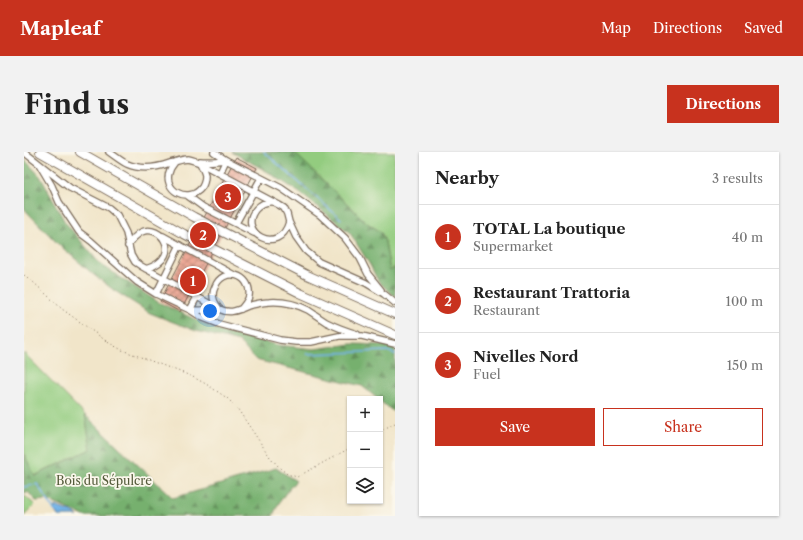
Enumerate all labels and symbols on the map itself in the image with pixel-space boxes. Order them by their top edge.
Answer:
pin: 3 [215,182,241,212]
pin: 2 [190,220,216,250]
pin: 1 [180,266,206,296]
your location [200,301,220,321]
park label: Bois du Sépulcre [56,473,152,488]

